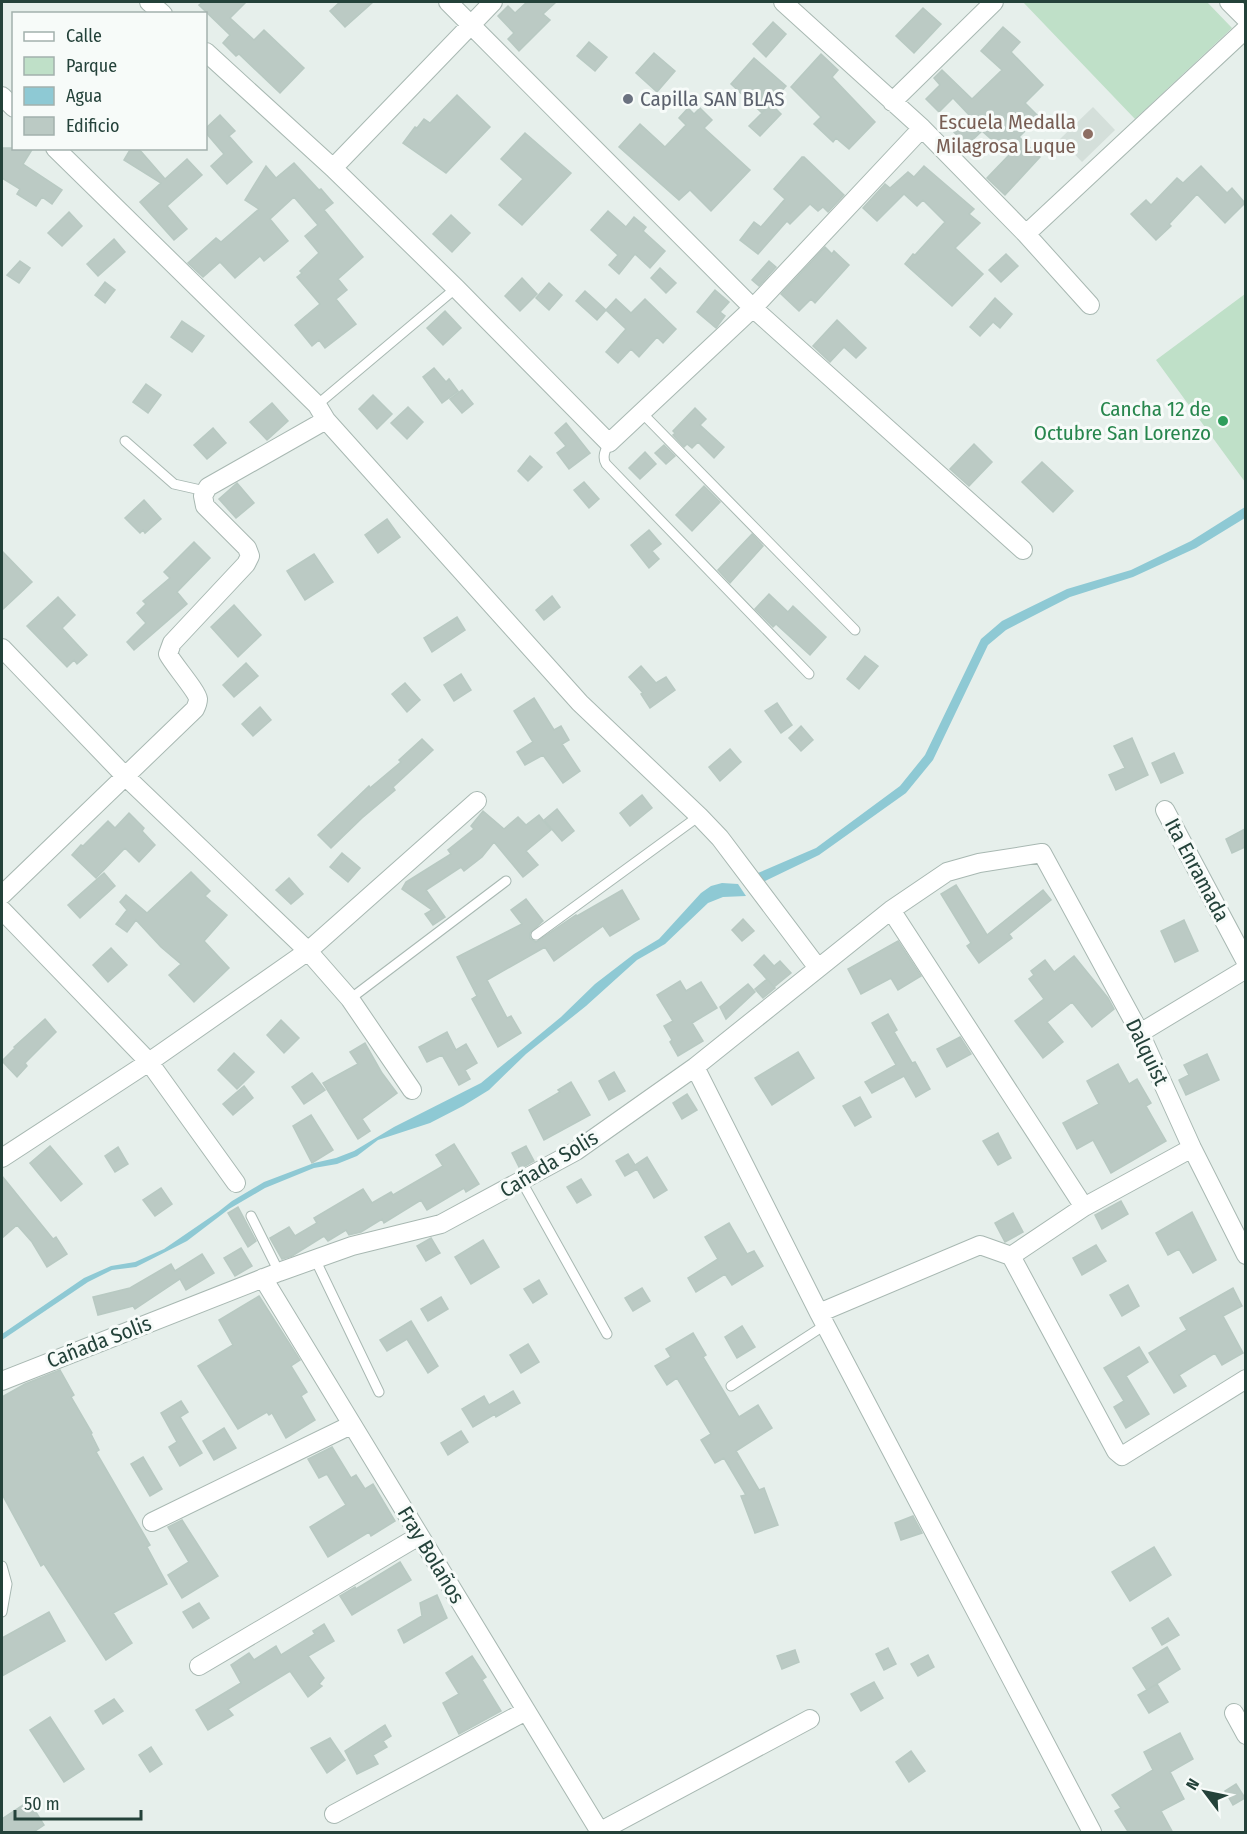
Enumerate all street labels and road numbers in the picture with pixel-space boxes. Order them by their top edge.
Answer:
street label: Ita Enramada [1159,814,1235,926]
street label: Dalquist [1120,1014,1174,1090]
street label: Cañada Solis [495,1125,603,1203]
street label: Cañada Solis [43,1310,155,1374]
street label: Fray Bolaños [392,1502,470,1608]

